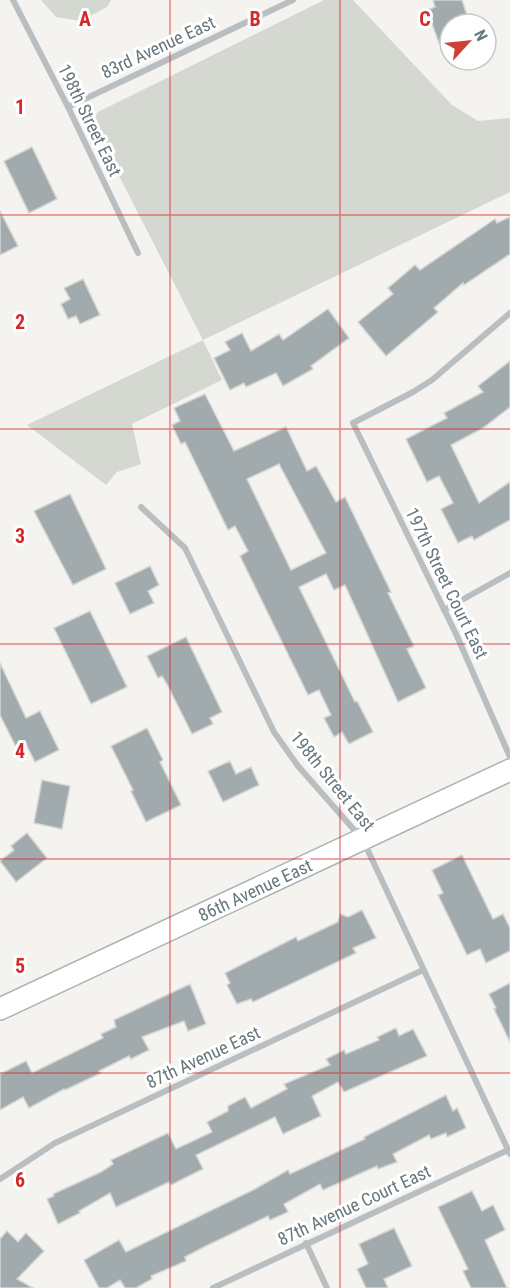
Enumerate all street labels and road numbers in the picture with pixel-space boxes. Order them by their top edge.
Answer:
street label: 83rd Avenue East [98,11,218,83]
street label: 198th Street East [54,60,126,180]
street label: 197th Street Court East [401,504,493,662]
street label: 198th Street East [286,727,380,835]
street label: 86th Avenue East [195,854,315,926]
street label: 87th Avenue East [143,1021,263,1093]
street label: 87th Avenue Court East [274,1160,434,1250]

